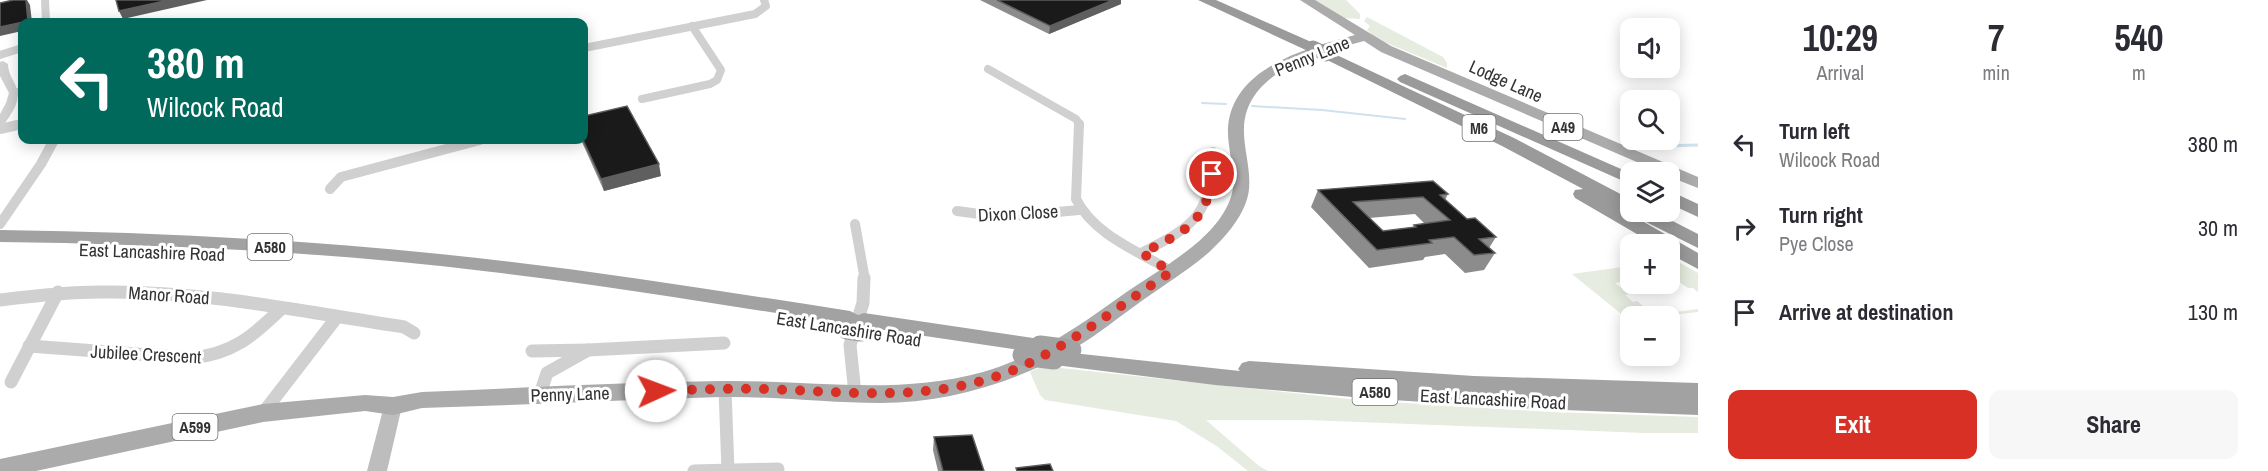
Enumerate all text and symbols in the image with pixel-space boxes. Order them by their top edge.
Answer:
text: 10:29 [1802,14,1878,62]
text: 7 [1988,14,2004,62]
text: 540 [2114,14,2164,62]
map controls [1620,18,1680,366]
button: sound [1620,18,1680,78]
street label: Penny Lane [1271,30,1353,82]
text: 380 m [147,35,245,91]
icon: left [48,42,126,120]
street label: Lodge Lane [1465,54,1547,108]
text: Arrival [1817,59,1864,86]
text: min [1982,59,2010,86]
text: m [2132,59,2146,86]
text: Wilcock Road [147,89,284,125]
button: search [1620,90,1680,150]
road number: A49 [1544,114,1582,140]
road number: M6 [1462,115,1496,141]
text: Turn left [1779,116,1850,146]
icon: left [1728,128,1761,161]
text: 380 m [2188,129,2238,159]
text: Wilcock Road [1779,146,1880,173]
pin [1186,148,1237,199]
icon: arrive [1195,157,1228,190]
button: layers [1620,162,1680,222]
street label: Dixon Close [977,198,1059,228]
text: Turn right [1779,200,1863,230]
icon: right [1728,212,1761,245]
text: 30 m [2198,213,2238,243]
text: Pye Close [1779,230,1854,257]
road number: A580 [248,234,292,260]
button: + [1620,234,1680,294]
street label: East Lancashire Road [79,237,225,267]
street label: Manor Road [128,280,210,310]
icon: arrive [1728,296,1761,329]
text: Arrive at destination [1779,297,1953,327]
text: 130 m [2188,297,2238,327]
street label: East Lancashire Road [775,305,923,353]
button: − [1620,306,1680,366]
street label: Jubilee Crescent [90,339,202,369]
position arrow [624,359,688,423]
road number: A580 [1352,379,1398,405]
street label: Penny Lane [530,380,610,408]
street label: East Lancashire Road [1419,383,1567,415]
button: Exit [1728,390,1977,459]
button: Share [1989,390,2238,459]
road number: A599 [172,414,218,440]

